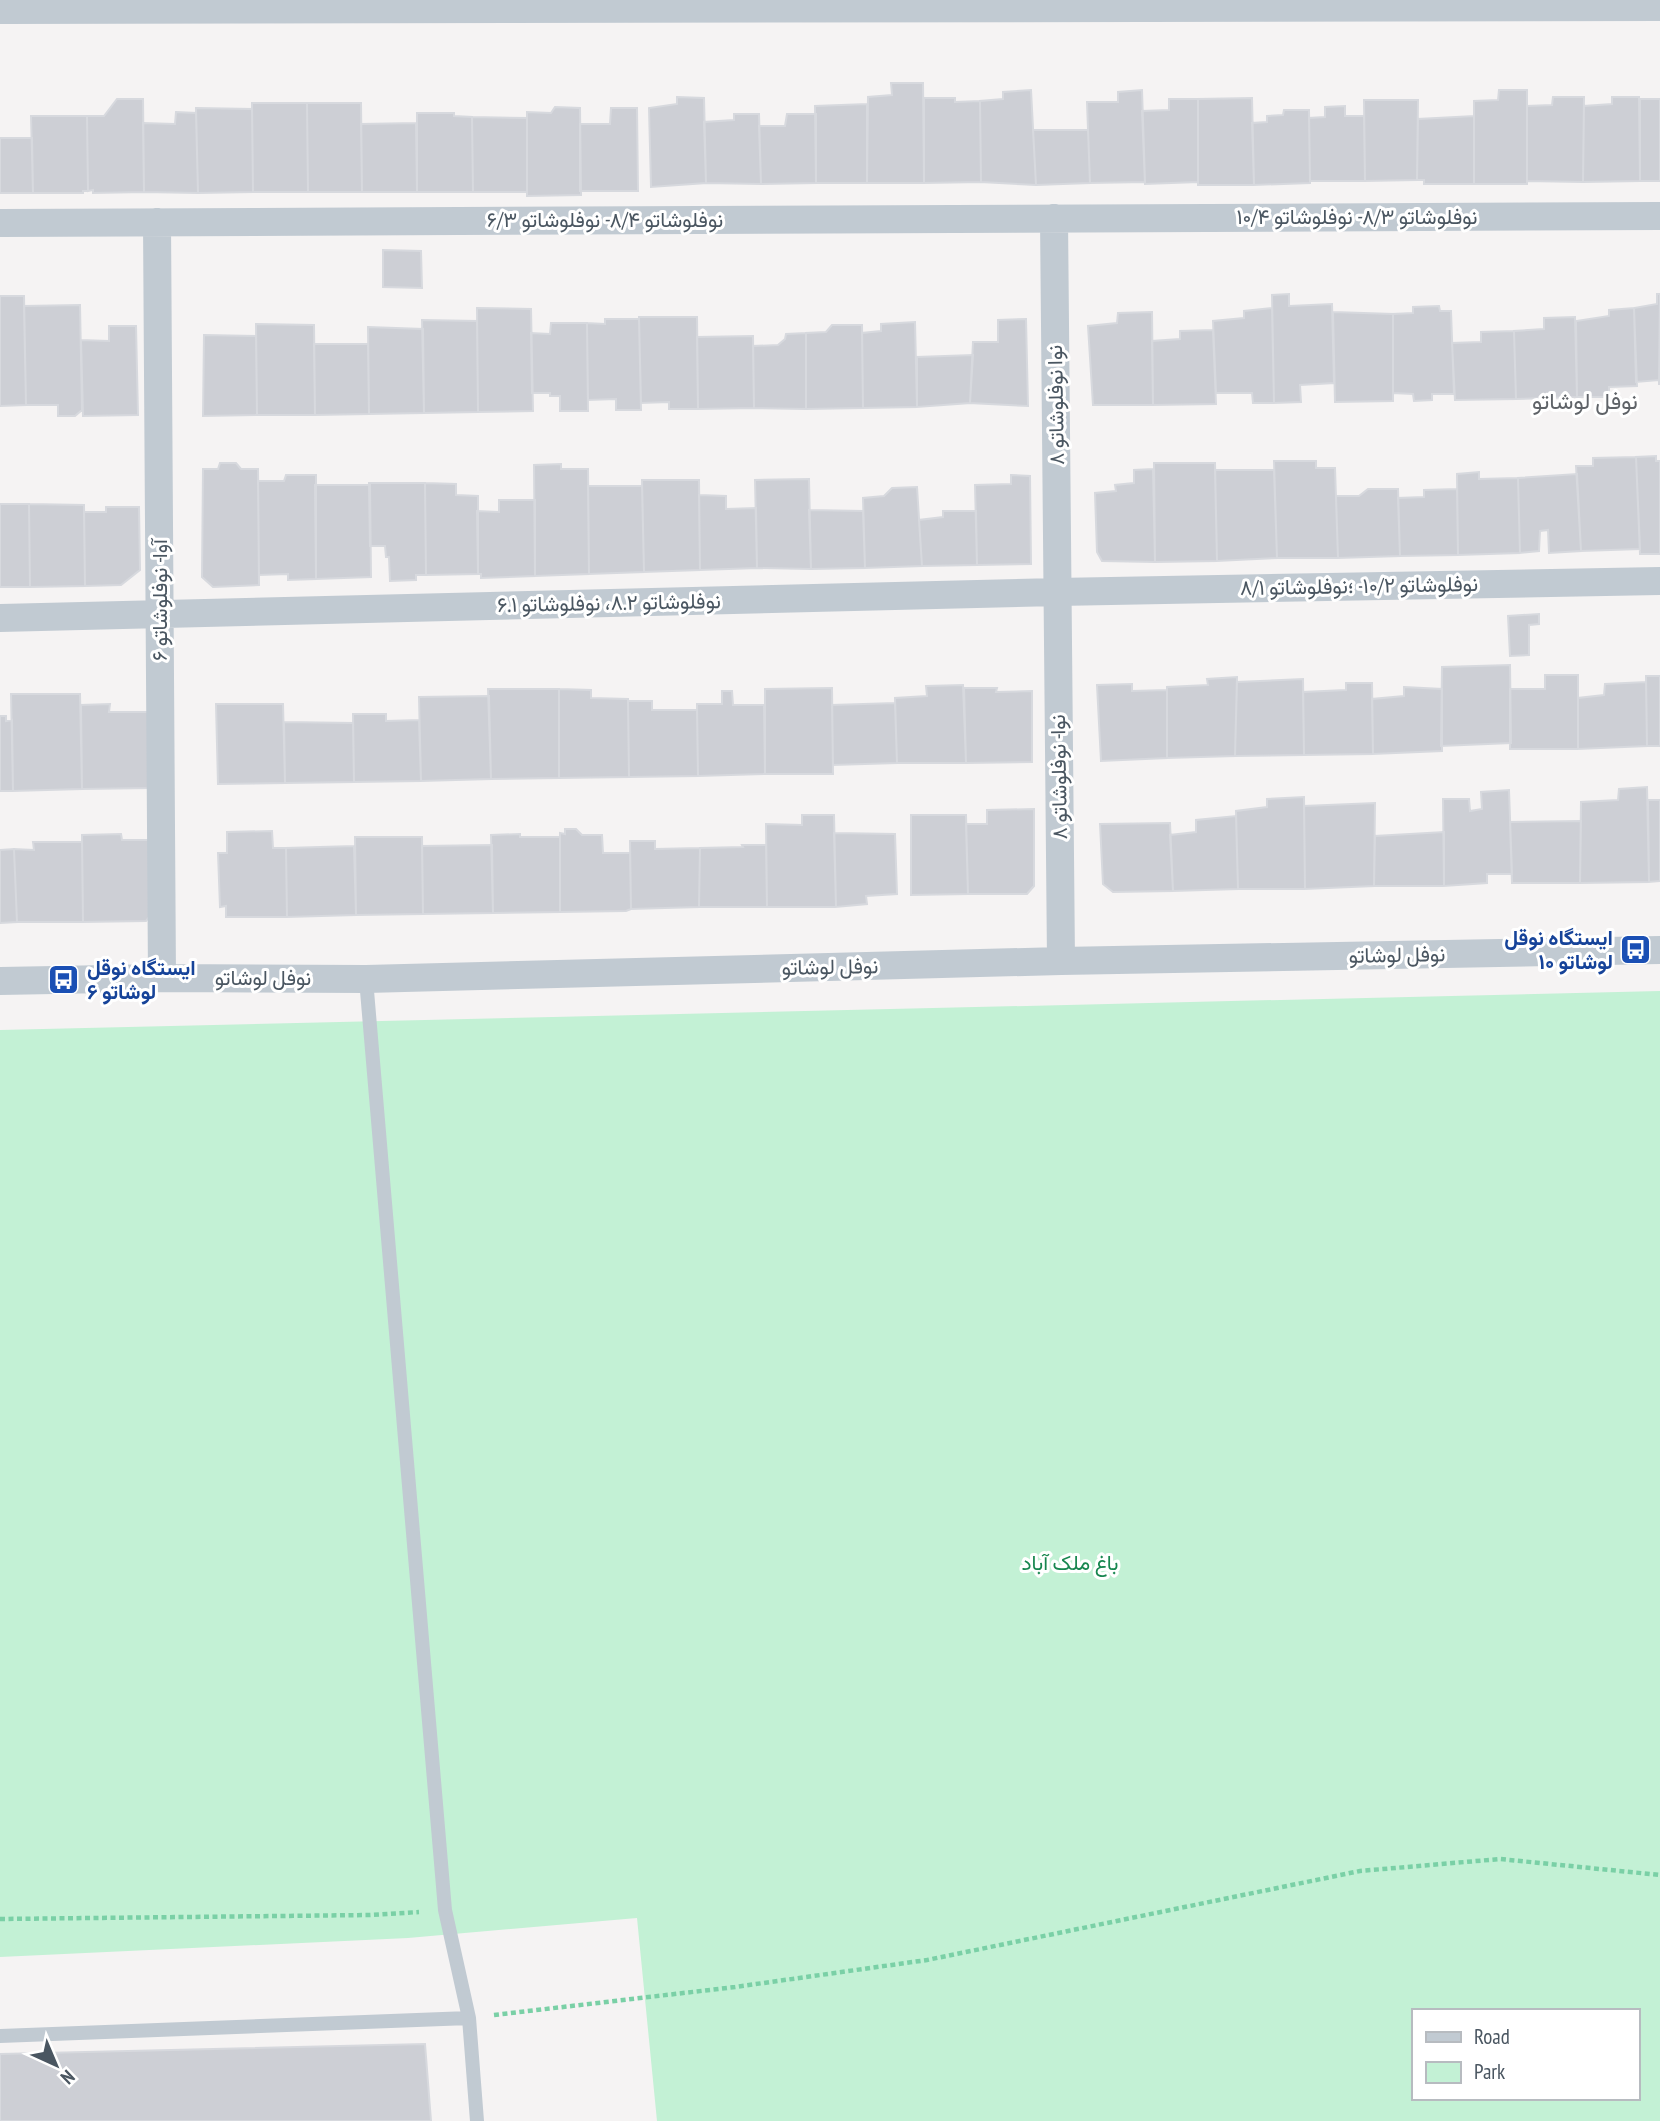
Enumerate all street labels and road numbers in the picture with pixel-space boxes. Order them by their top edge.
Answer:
street label: نوفلوشاتو ۸/۳- نوفلوشاتو ۱۰/۴ [1236,203,1478,230]
street label: نوفلوشاتو ۸/۴- نوفلوشاتو ۶/۳ [487,206,723,233]
street label: نوا نوفلوشاتو ۸ [1041,345,1070,465]
street label: آوا- نوفلوشاتو ۶ [146,537,173,661]
street label: نوفلوشاتو ۱۰/۲- ؛نوفلوشاتو ۸/۱ [1240,570,1478,601]
street label: نوفلوشاتو ۸.۲، نوفلوشاتو ۶.۱ [497,587,721,618]
street label: نوا- نوفلوشاتو ۸ [1044,714,1073,840]
street label: نوفل لوشاتو [1348,940,1446,969]
street label: نوفل لوشاتو [781,952,879,981]
street label: نوفل لوشاتو [215,964,311,991]

